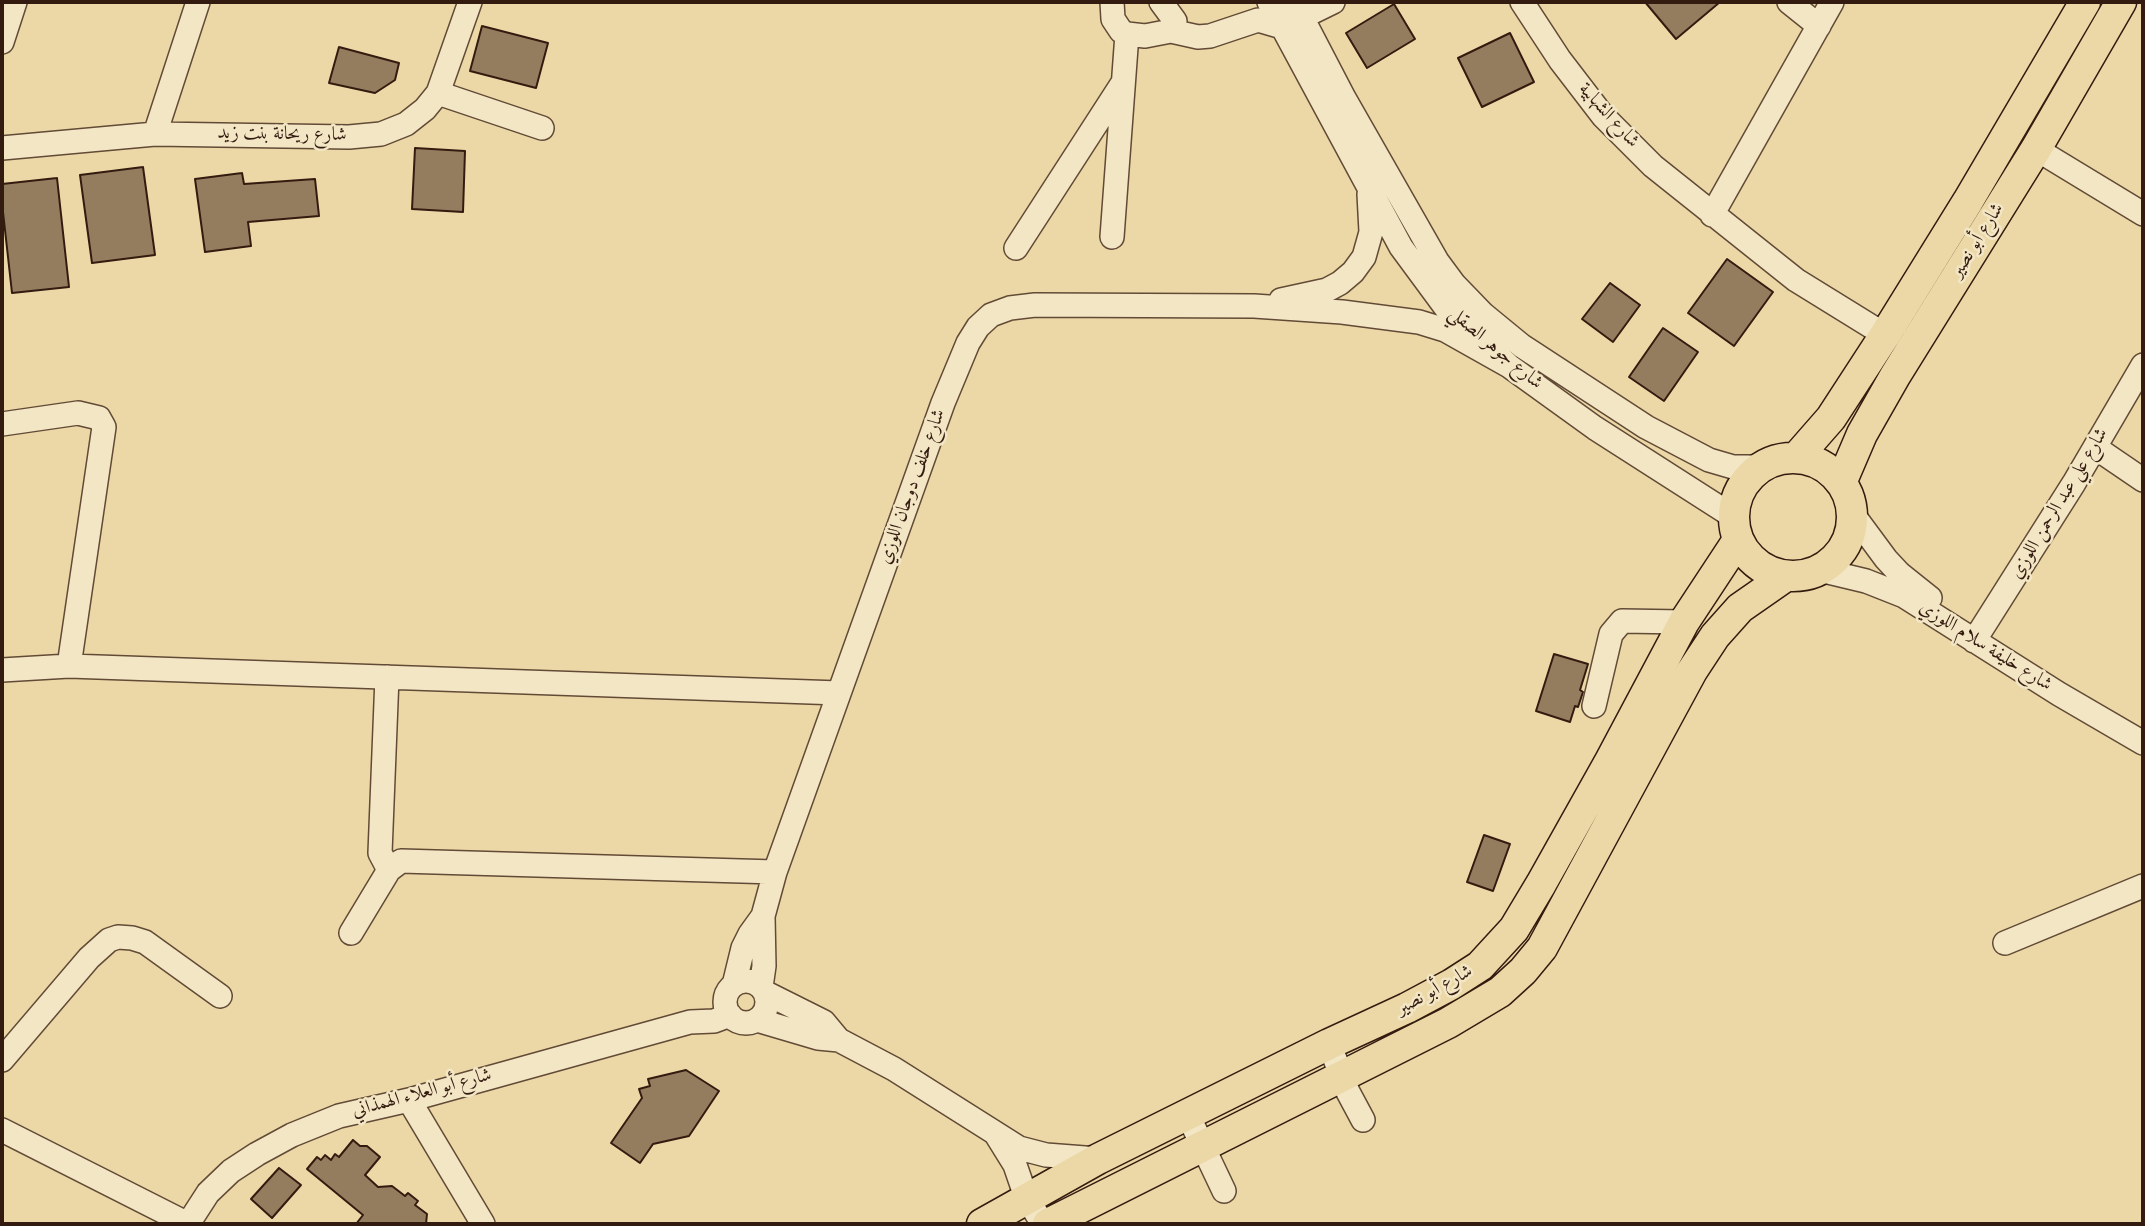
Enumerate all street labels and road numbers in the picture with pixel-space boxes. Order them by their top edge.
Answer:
street label: شارع الشهابية [1573,79,1643,153]
street label: شارع ريحانة بنت زيد [217,122,347,148]
street label: شارع أبو نصير [1946,199,2010,283]
street label: شارع جوهر الصقلي [1443,303,1547,395]
street label: شارع خلف دوجان اللوزي [874,406,952,568]
street label: شارع علي عبد الرحمن اللوزي [2006,424,2114,584]
street label: شارع خليفة سلام اللوزي [1914,597,2056,697]
street label: شارع أبو نصير [1393,961,1477,1021]
street label: شارع أبو العلاء الهمذاني [350,1064,494,1124]

